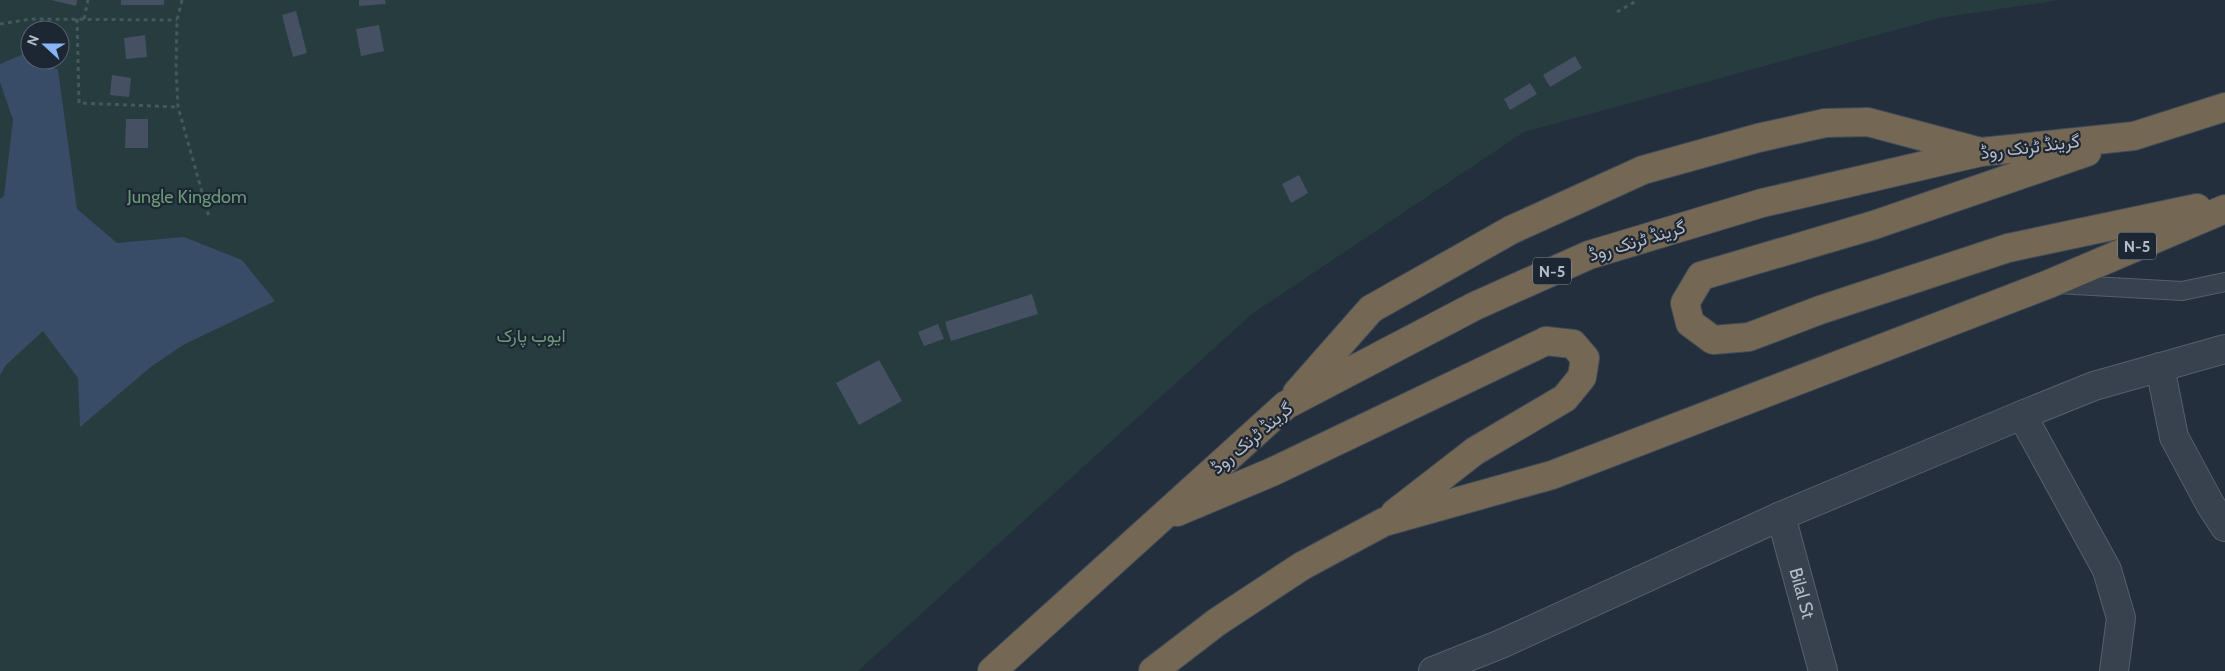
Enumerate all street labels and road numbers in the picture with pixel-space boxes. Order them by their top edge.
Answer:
street label: گرینڈ ٹرنک روڈ [1979,130,2081,164]
street label: گرینڈ ٹرنک روڈ [1586,216,1688,266]
road number: N-5 [2118,232,2156,260]
road number: N-5 [1533,258,1571,284]
street label: گرینڈ ٹرنک روڈ [1207,397,1297,479]
street label: Bilal St [1785,565,1819,621]

